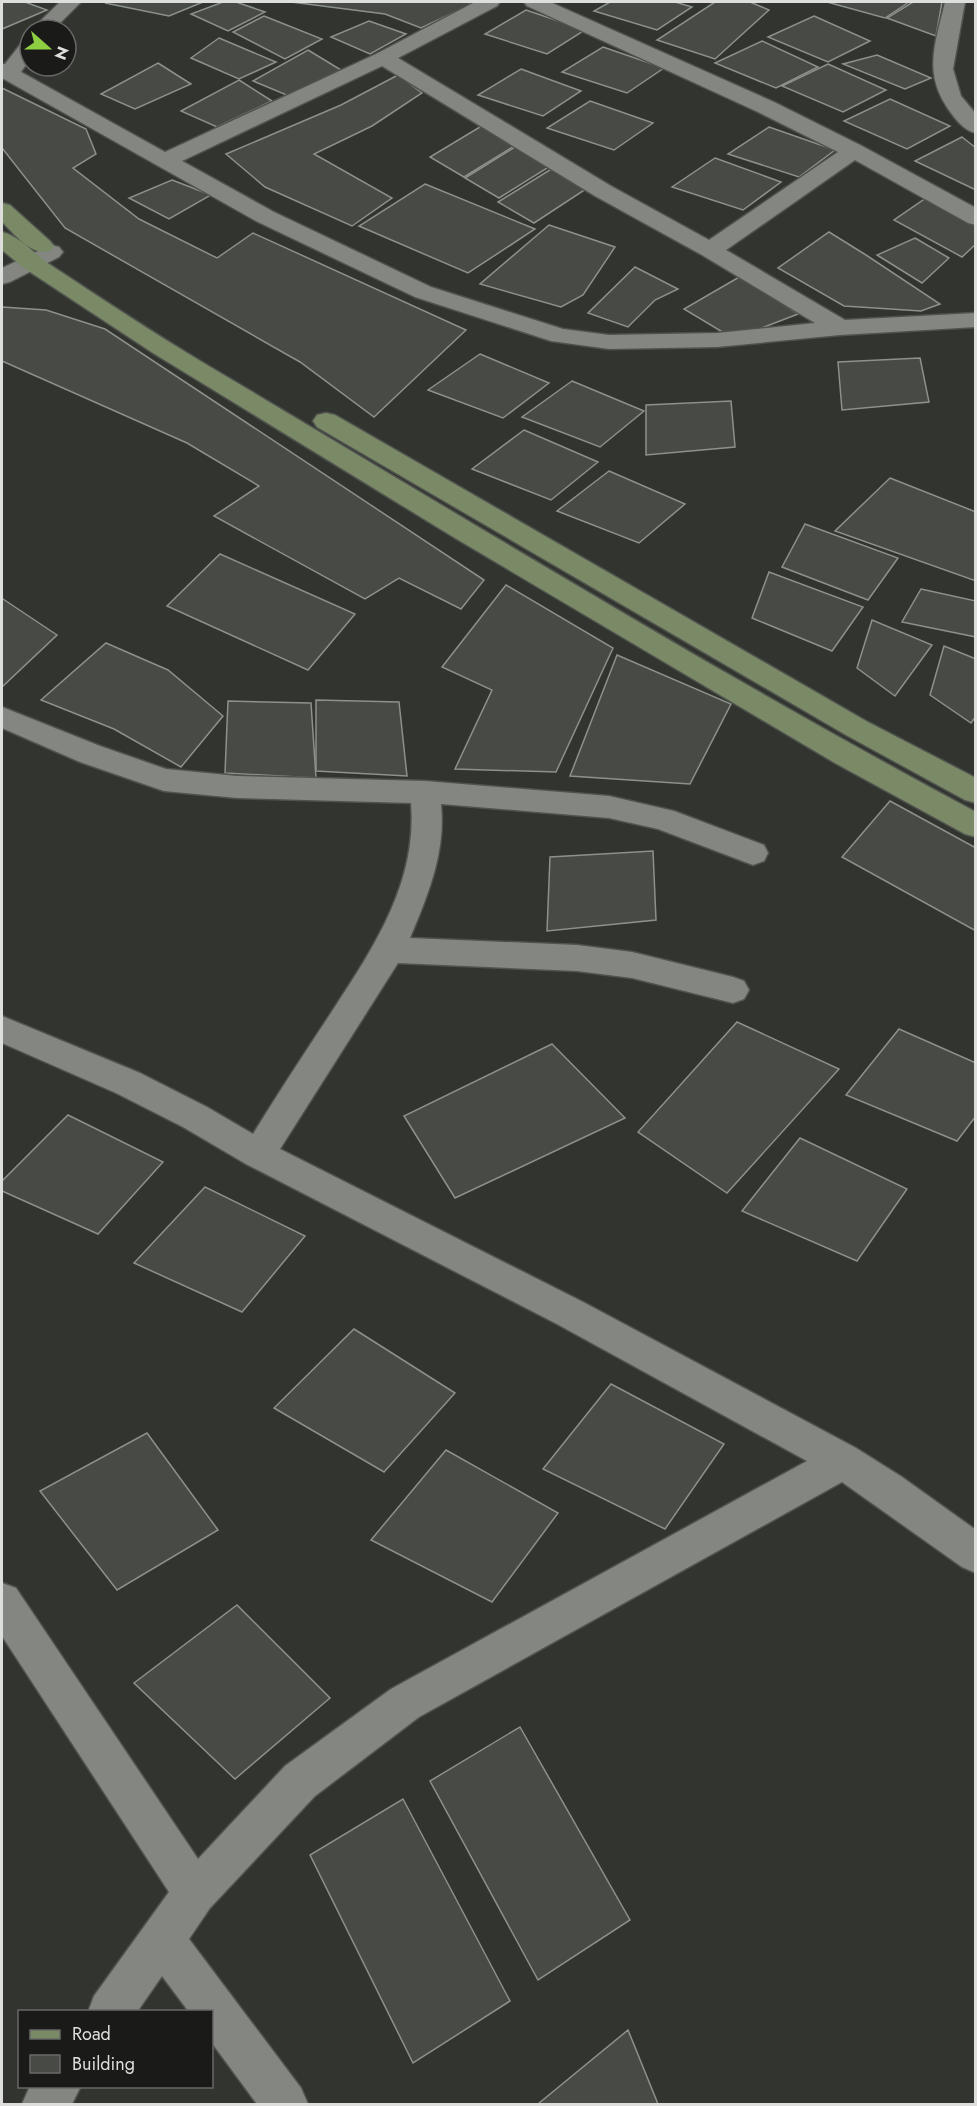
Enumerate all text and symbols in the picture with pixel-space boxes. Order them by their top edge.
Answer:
north arrow [18,18,78,78]
text: N [49,43,75,63]
legend [18,2010,213,2088]
text: Road [72,2021,111,2047]
text: Building [72,2051,135,2077]

